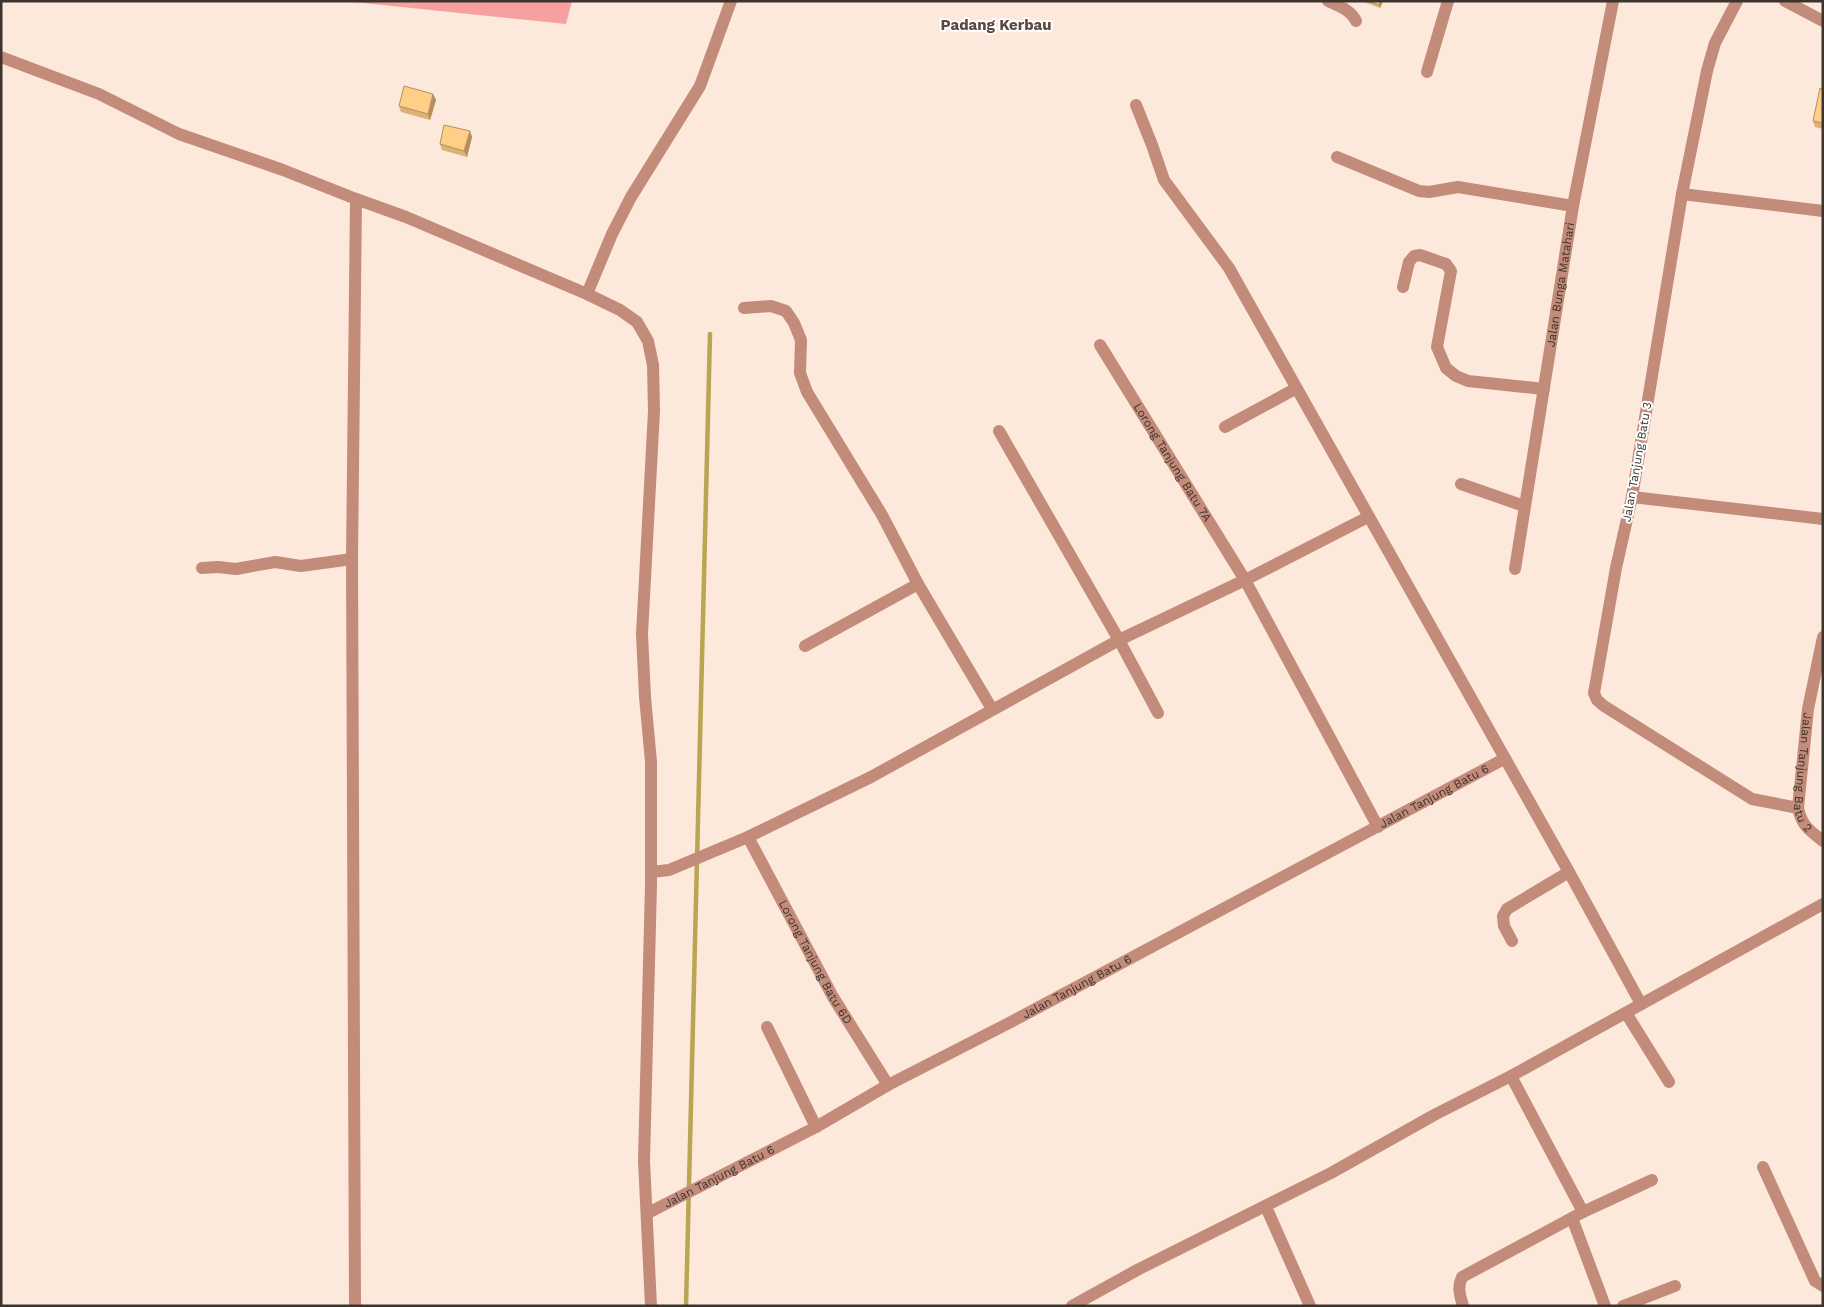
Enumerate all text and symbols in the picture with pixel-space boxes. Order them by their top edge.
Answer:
district label: Padang Kerbau [941,16,1051,34]
street label: Jalan Bunga Matahari [1544,221,1577,348]
street label: Lorong Tanjung Batu 7A [1131,400,1214,524]
street label: Jalan Tanjung Batu 3 [1620,401,1654,523]
street label: Jalan Tanjung Batu 2 [1791,712,1815,835]
street label: Jalan Tanjung Batu 6 [1377,761,1491,831]
street label: Lorong Tanjung Batu 6D [776,898,855,1027]
street label: Jalan Tanjung Batu 6 [1020,952,1134,1022]
street label: Jalan Tanjung Batu 6 [662,1142,777,1211]

